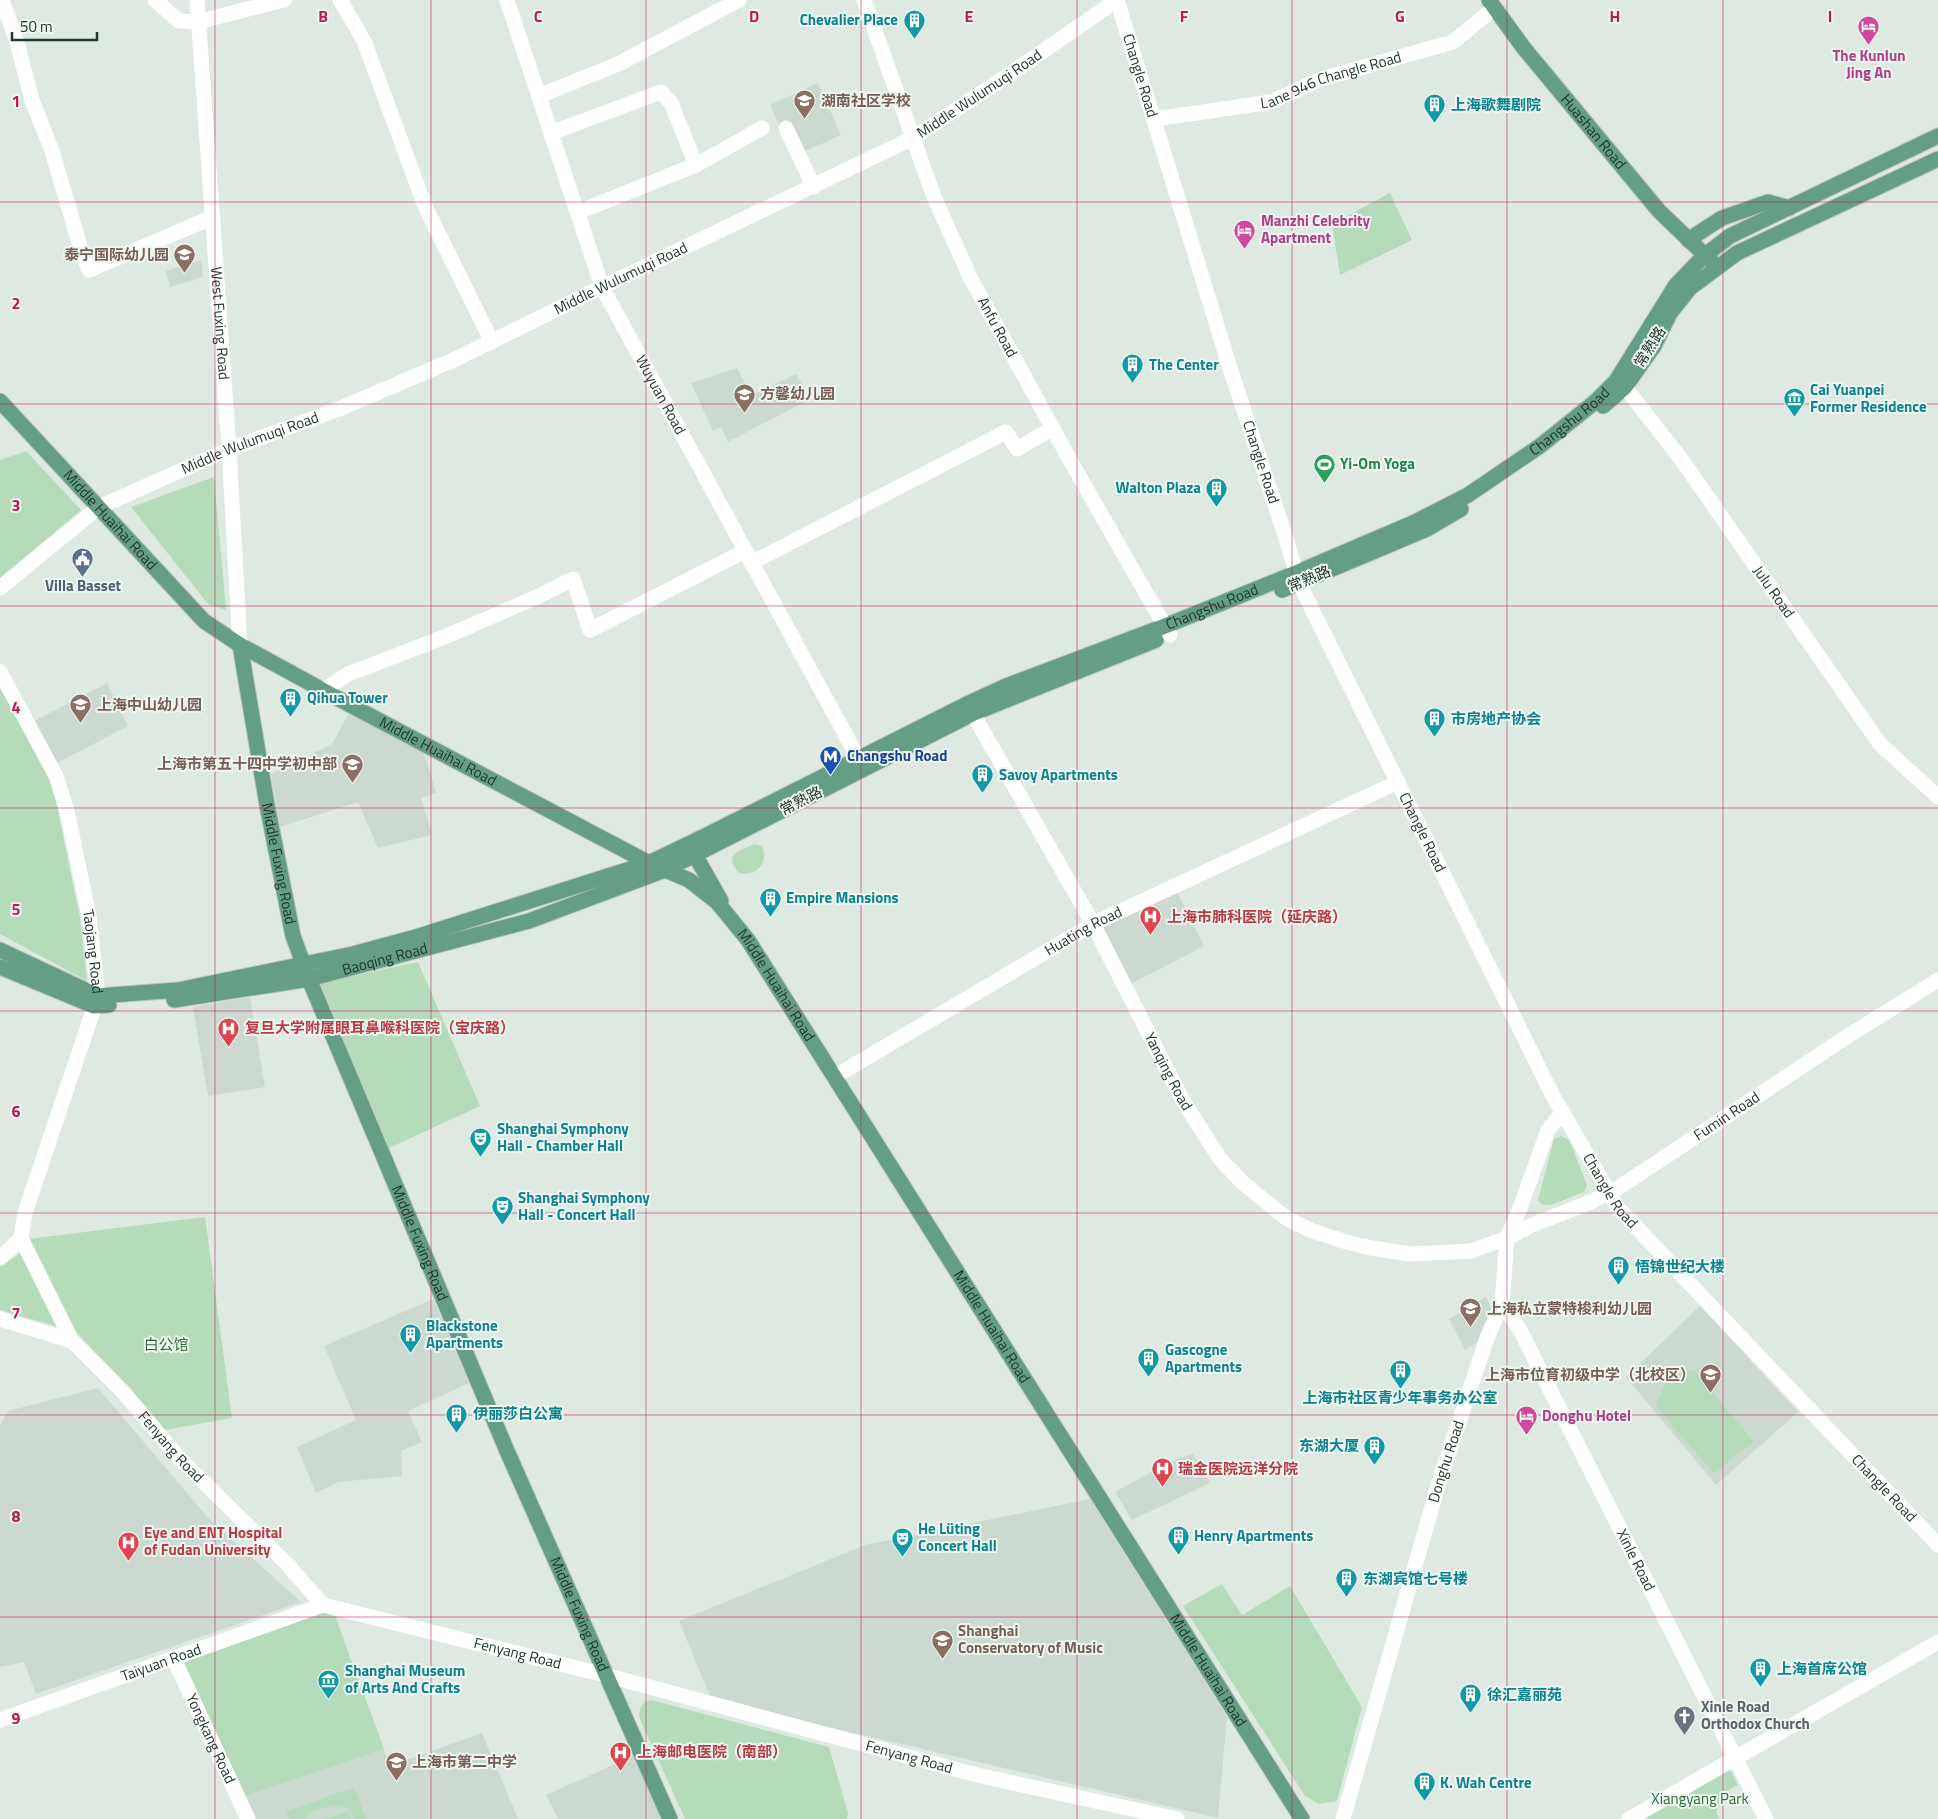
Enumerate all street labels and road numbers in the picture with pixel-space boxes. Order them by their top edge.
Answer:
street label: Changle Road [1117,31,1164,120]
street label: Middle Wulumuqi Road [912,43,1046,143]
street label: Lane 946 Changle Road [1259,45,1404,114]
street label: Huashan Road [1555,89,1632,174]
street label: Middle Wulumuqi Road [550,236,691,320]
street label: West Fuxing Road [205,266,236,381]
street label: Anfu Road [972,293,1024,361]
street label: 常熟路 [1628,322,1671,372]
street label: Wuyuan Road [630,351,692,439]
street label: Changshu Road [1524,381,1615,461]
street label: Middle Wulumuqi Road [177,405,322,480]
street label: Changle Road [1237,417,1286,507]
street label: Middle Huaihai Road [58,464,163,575]
street label: 常熟路 [1284,559,1334,598]
street label: Julu Road [1748,561,1801,623]
street label: Changshu Road [1162,577,1262,636]
street label: Middle Huaihai Road [375,711,501,791]
street label: 常熟路 [775,780,826,821]
street label: Changle Road [1393,788,1452,876]
street label: Middle Fuxing Road [256,801,302,926]
street label: Huating Road [1040,900,1126,961]
street label: Taojang Road [77,907,110,995]
street label: Middle Huaihai Road [732,923,821,1046]
street label: Baoqing Road [339,936,430,981]
street label: Yanqing Road [1139,1028,1199,1115]
street label: Fumin Road [1689,1085,1764,1146]
street label: Changle Road [1577,1148,1644,1233]
street label: Middle Fuxing Road [386,1181,455,1304]
street label: Middle Huaihai Road [948,1265,1036,1387]
street label: Fenyang Road [133,1406,210,1488]
street label: Donghu Road [1422,1417,1470,1505]
street label: Changle Road [1846,1449,1922,1527]
street label: Xinle Road [1611,1525,1661,1595]
street label: Middle Fuxing Road [544,1553,615,1675]
street label: Middle Huaihai Road [1164,1609,1253,1731]
street label: Fenyang Road [472,1631,564,1675]
street label: Taiyuan Road [118,1637,204,1687]
street label: Yongkang Road [180,1690,242,1787]
street label: Fenyang Road [863,1734,955,1779]

